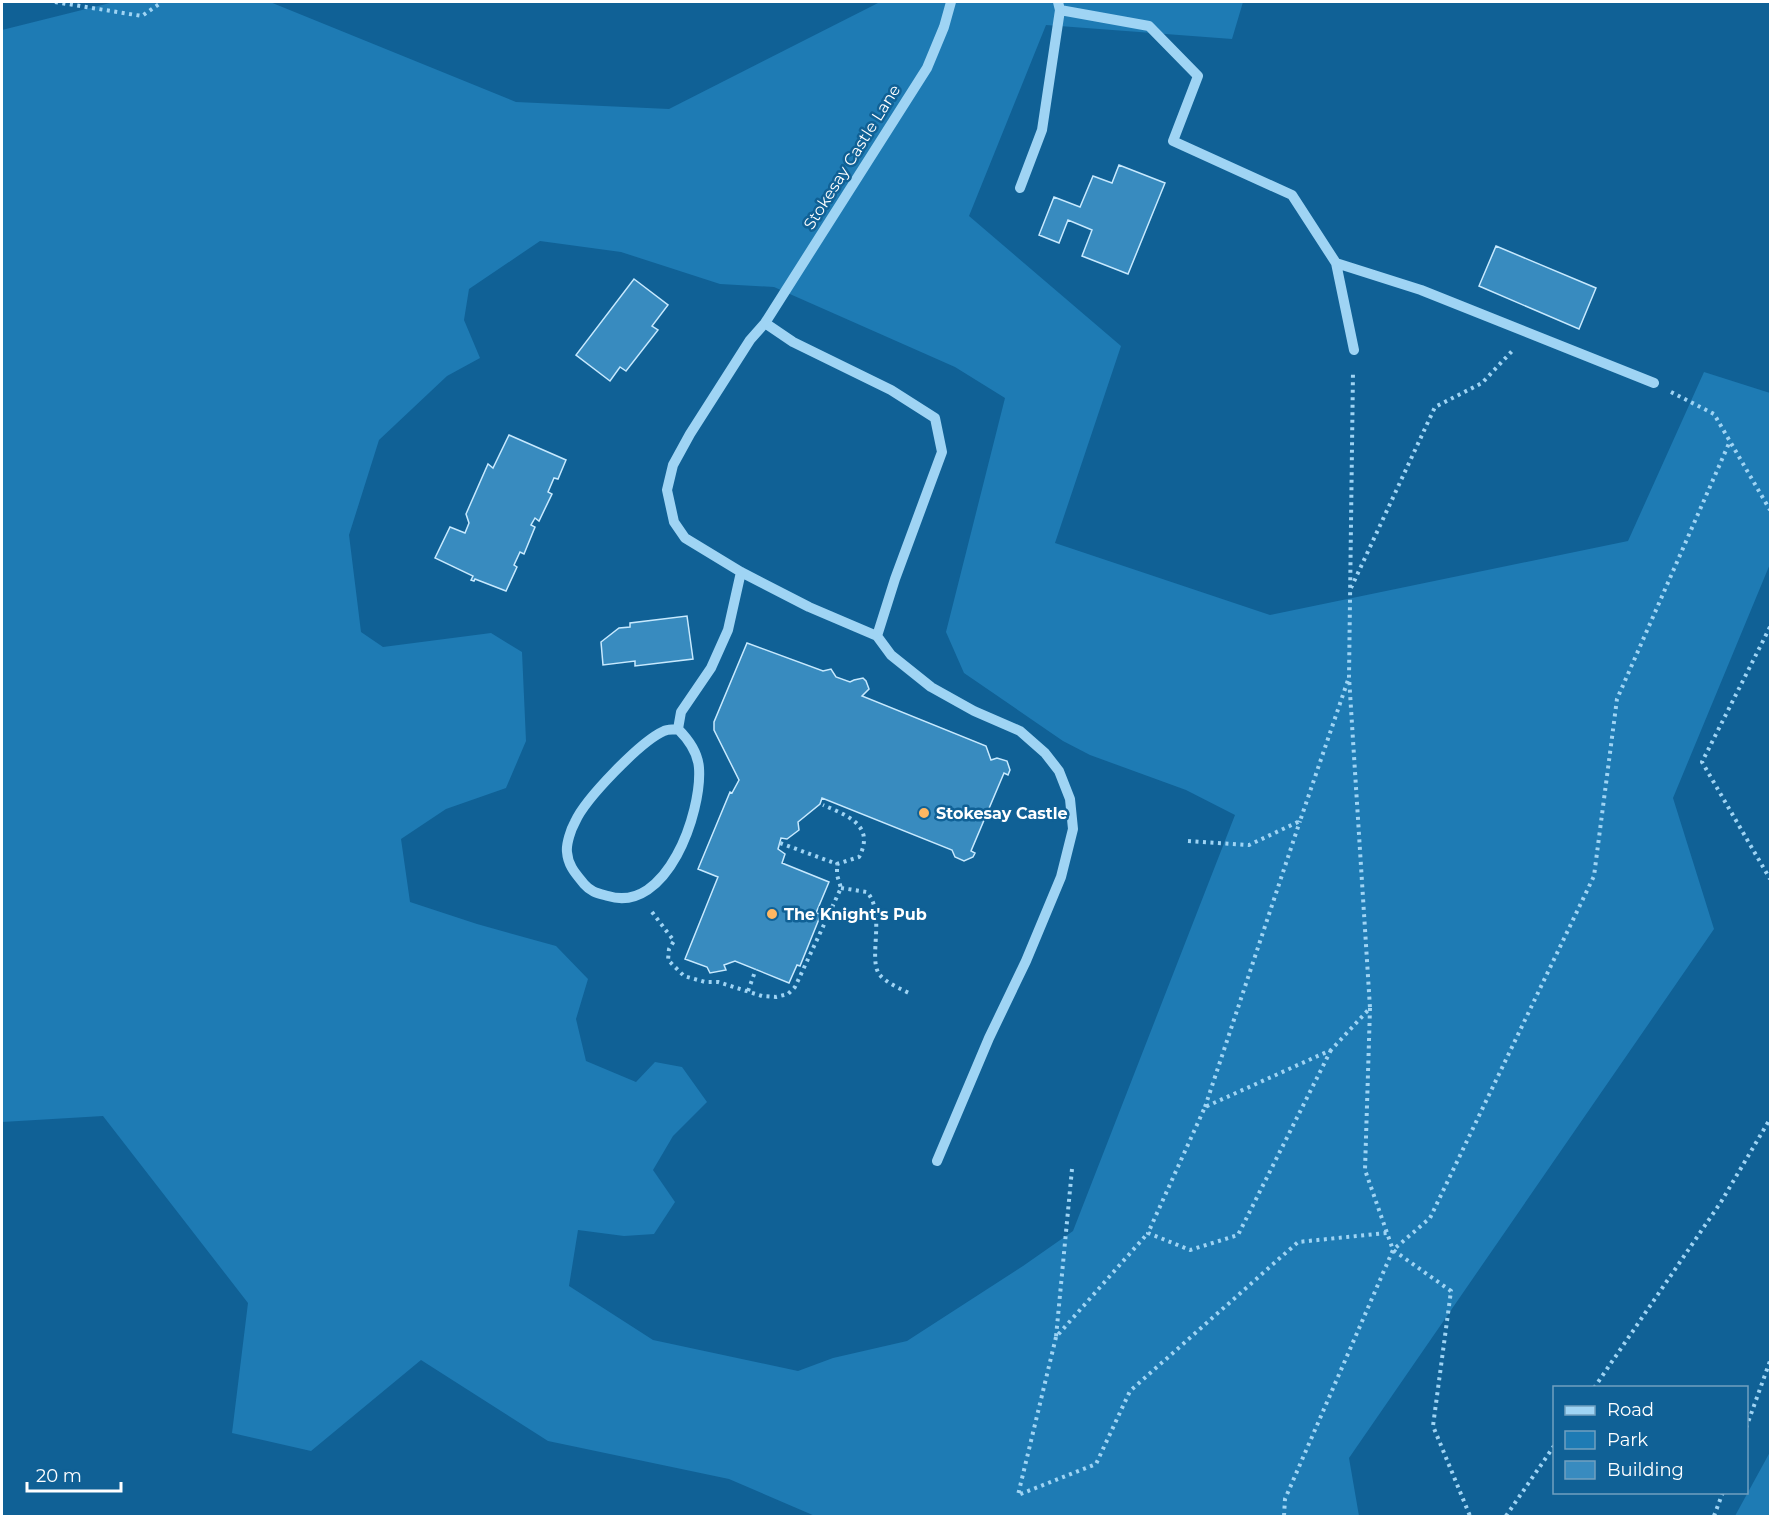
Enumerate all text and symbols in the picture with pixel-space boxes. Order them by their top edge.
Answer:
street label: Stokesay Castle Lane [800,81,904,233]
place label: Stokesay Castle [936,804,1068,823]
marker: Stokesay Castle [917,806,931,820]
place label: The Knight's Pub [784,905,927,924]
marker: The Knight's Pub [765,907,779,921]
legend [1553,1386,1748,1494]
text: Road [1607,1399,1654,1421]
text: Park [1607,1429,1648,1451]
scale bar [27,1455,122,1493]
text: Building [1607,1459,1684,1481]
text: 20 m [36,1465,82,1487]

